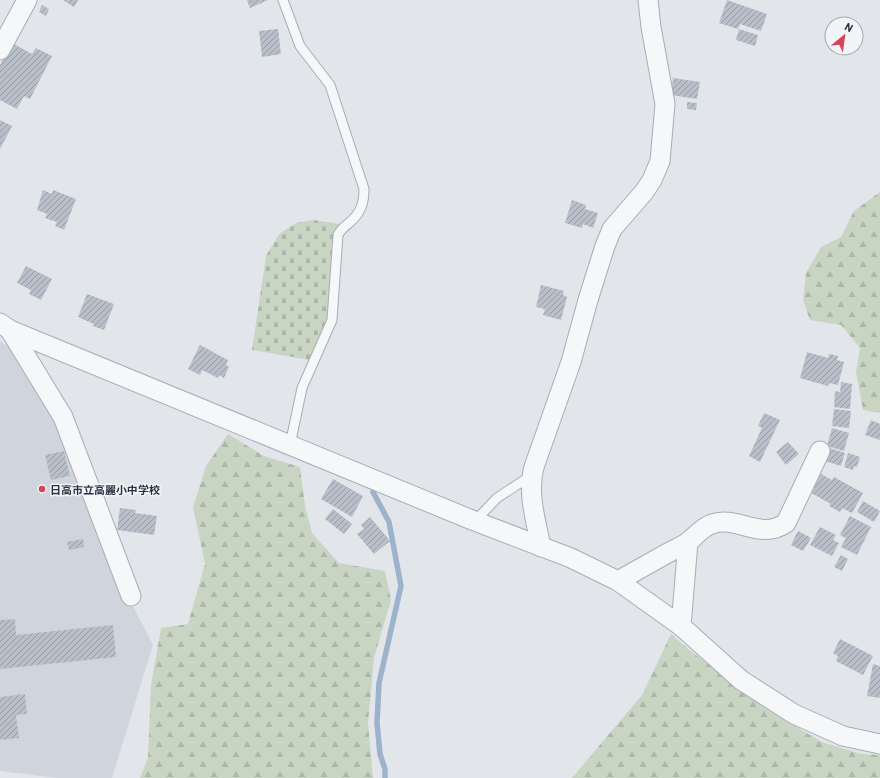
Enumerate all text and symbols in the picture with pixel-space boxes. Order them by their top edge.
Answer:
north arrow [824,16,864,56]
text: N [843,19,855,34]
place label: 日高市立高麗小中学校 [50,483,160,496]
marker: 日高市立高麗小中学校 [37,484,47,494]

